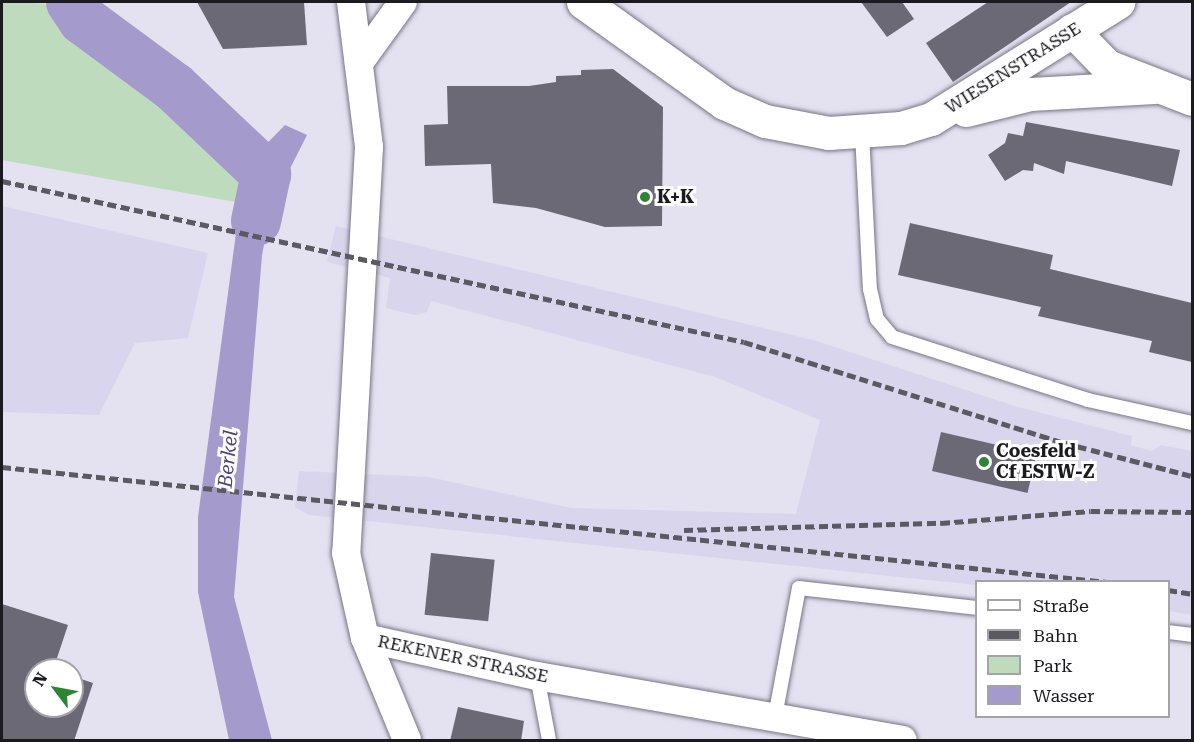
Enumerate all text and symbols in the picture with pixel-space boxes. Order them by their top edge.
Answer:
street label: WIESENSTRASSE [941,17,1085,119]
place label: K+K [657,186,694,208]
marker: K+K [638,190,652,204]
water label: Berkel [213,429,243,489]
place label: Coesfeld Cf ESTW-Z [996,441,1094,484]
marker: Coesfeld Cf ESTW-Z [977,455,991,469]
legend [975,580,1170,718]
text: Straße [1033,595,1089,616]
text: Bahn [1033,625,1078,646]
street label: REKENER STRASSE [376,630,550,688]
text: Park [1033,655,1073,676]
north arrow [24,658,84,718]
text: N [29,669,51,690]
text: Wasser [1033,685,1094,706]

